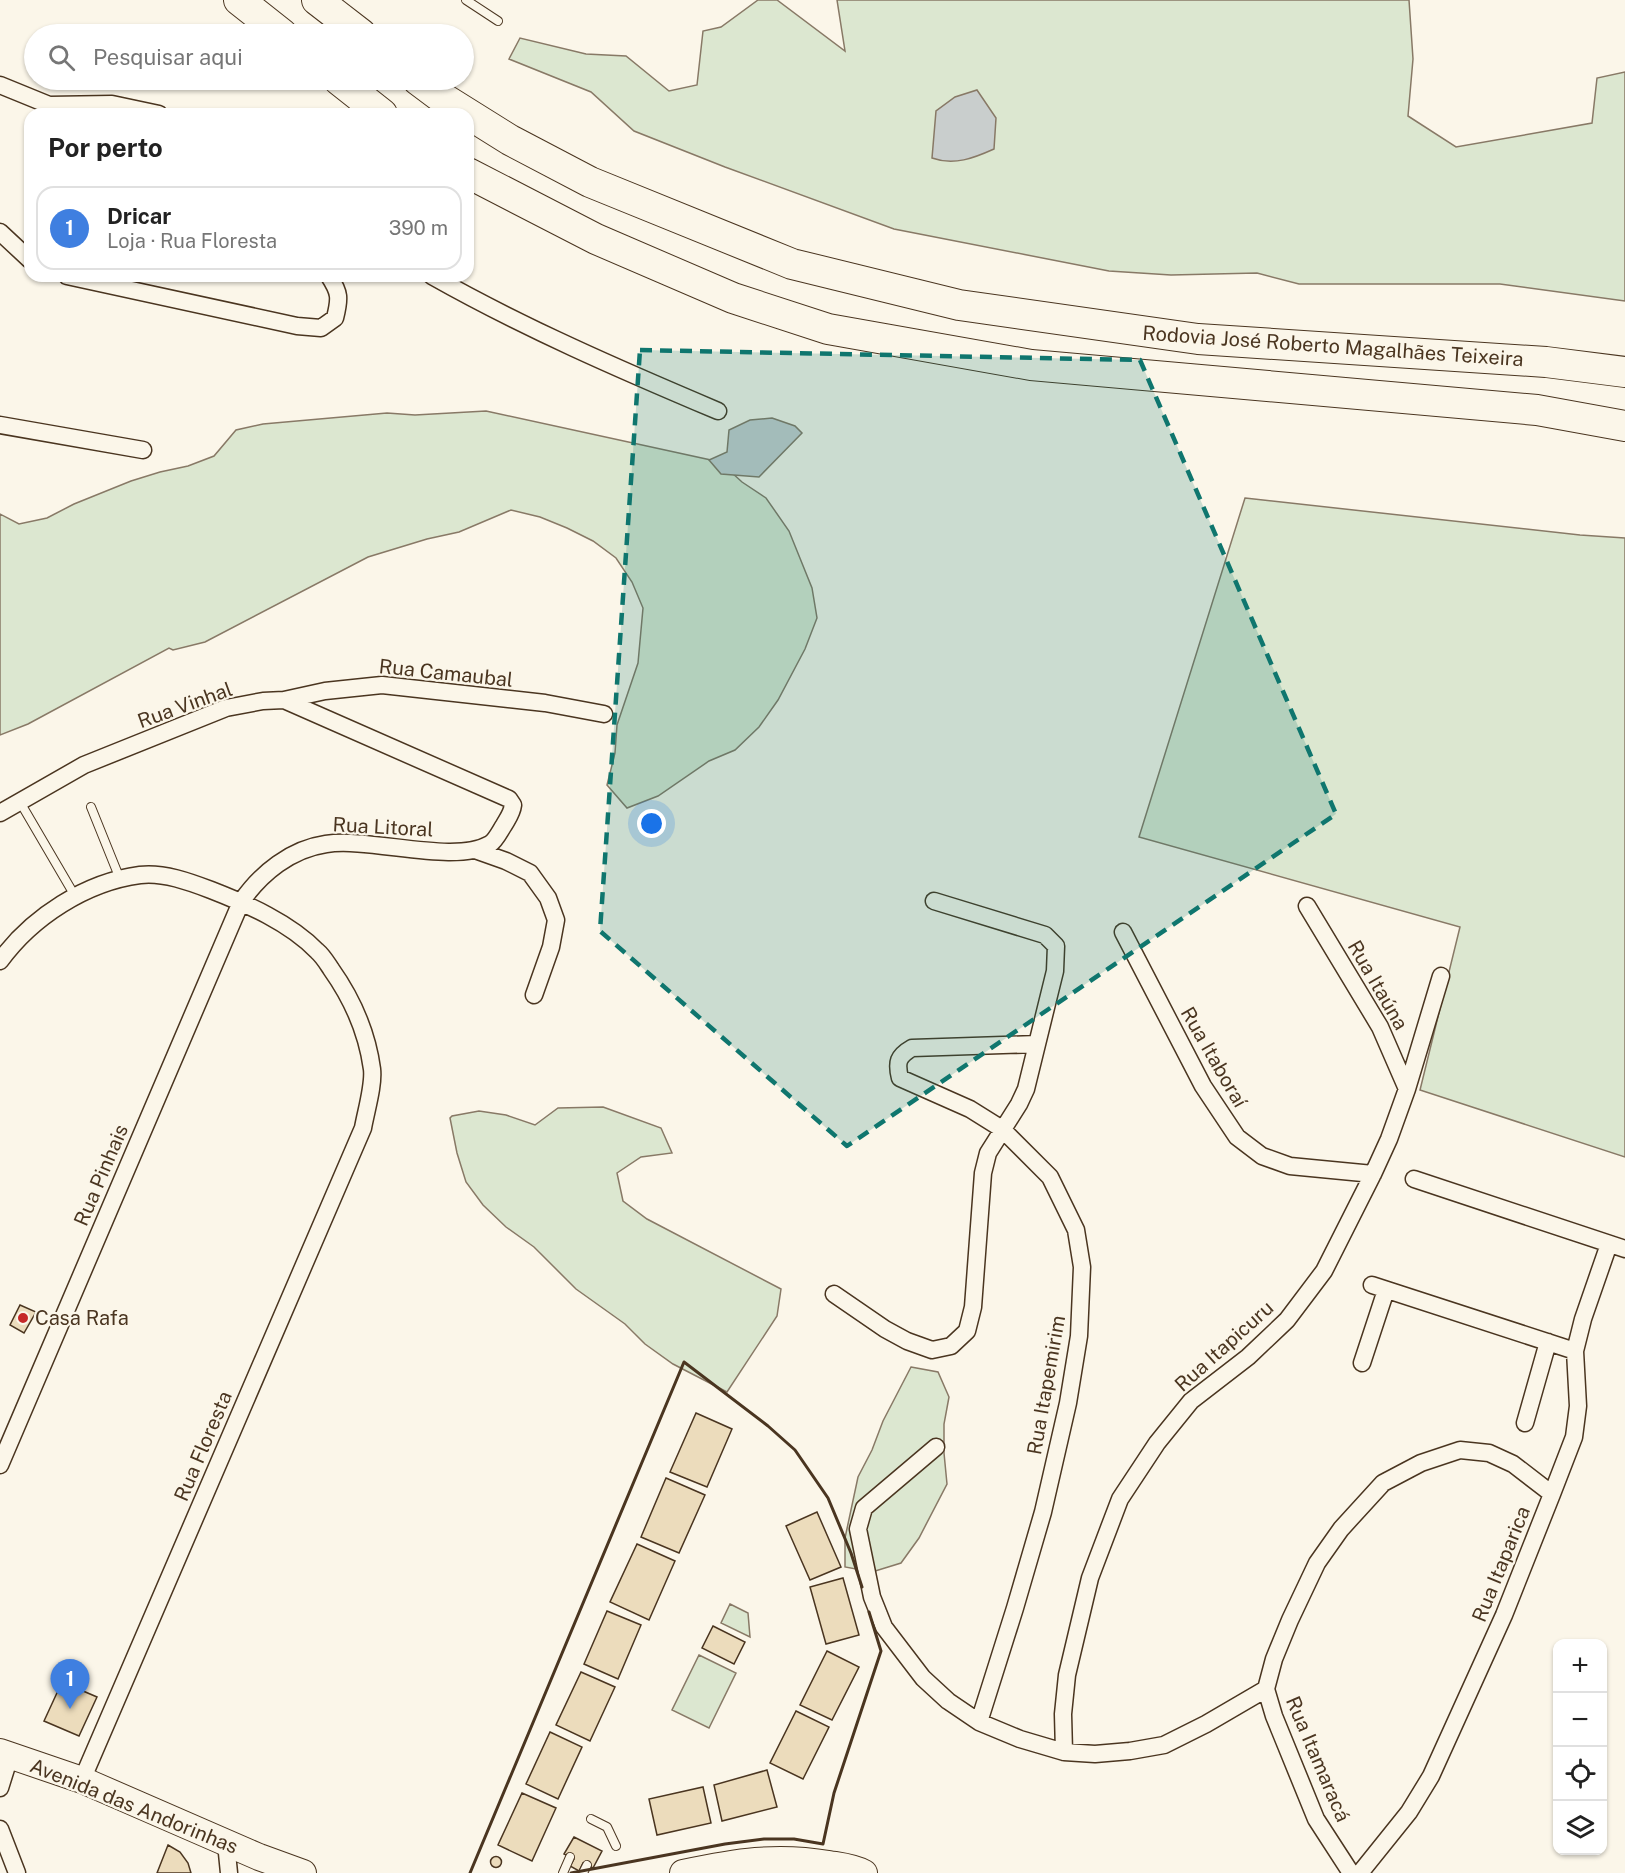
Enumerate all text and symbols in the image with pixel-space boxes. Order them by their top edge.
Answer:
search box [24,24,474,90]
icon: search [45,41,78,74]
text: Pesquisar aqui [93,44,243,70]
text: Por perto [48,132,163,163]
text: Dricar [107,203,171,229]
text: 1 [65,216,74,240]
text: 390 m [389,216,448,240]
text: Loja · Rua Floresta [107,229,277,253]
street label: Rodovia José Roberto Magalhães Teixeira [1142,321,1524,371]
street label: Rua Camaubal [378,654,514,692]
street label: Rua Vinhal [134,677,236,733]
your location [637,809,666,838]
street label: Rua Litoral [332,812,434,842]
street label: Rua Itaúna [1343,936,1413,1034]
street label: Rua Itaboraí [1176,1003,1253,1112]
street label: Rua Pinhais [69,1121,133,1229]
street label: Rua Itapicuru [1170,1296,1278,1396]
place label: Casa Rafa [35,1306,129,1330]
marker: Casa Rafa [16,1311,30,1325]
street label: Rua Itapemirim [1022,1313,1070,1457]
street label: Rua Floresta [169,1387,237,1505]
street label: Rua Itaparica [1467,1503,1535,1625]
map controls [1553,1639,1607,1855]
button: + [1553,1639,1607,1693]
pin: 1 [50,1660,90,1709]
street label: Rua Itamaracá [1281,1693,1355,1825]
button: − [1553,1693,1607,1747]
button: locate [1553,1747,1607,1801]
street label: Avenida das Andorinhas [27,1753,241,1859]
button: layers [1553,1801,1607,1855]

